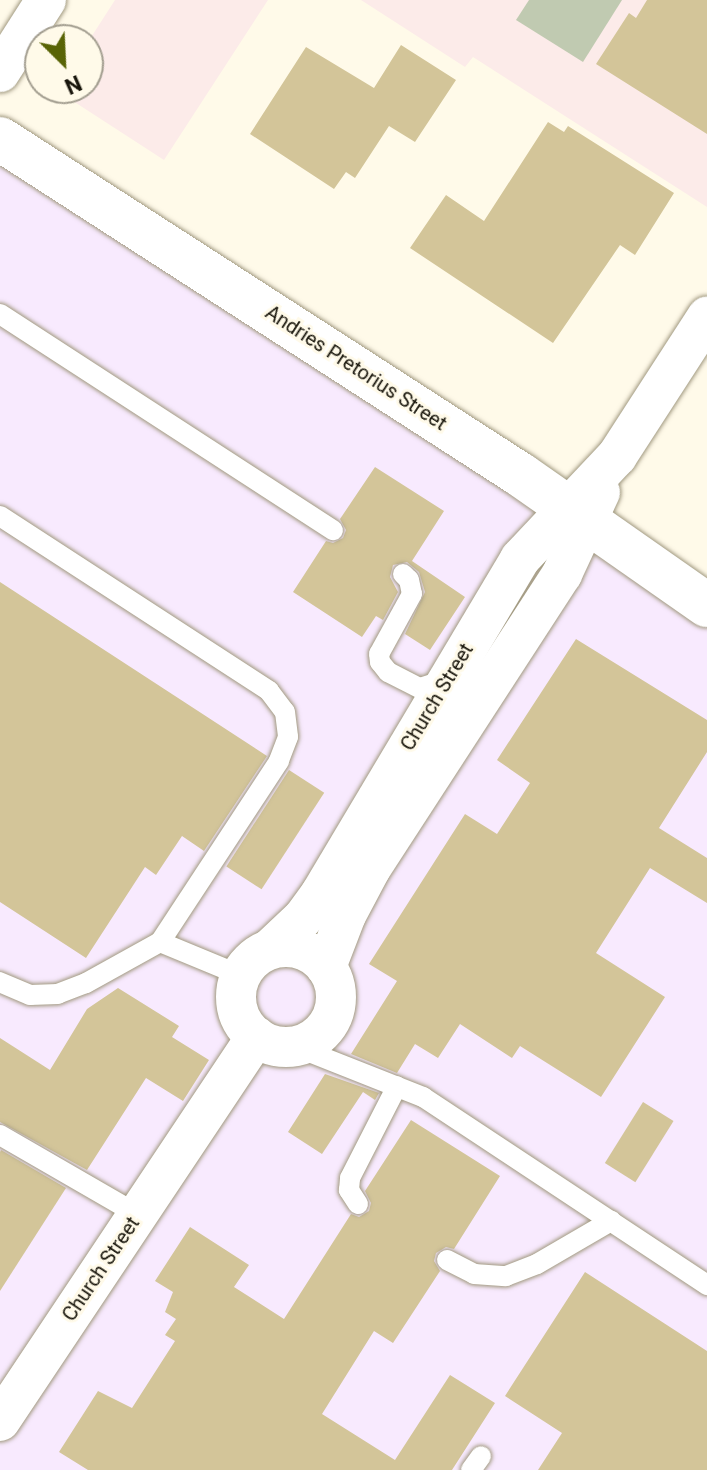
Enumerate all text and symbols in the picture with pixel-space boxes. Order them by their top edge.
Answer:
north arrow [24,24,104,104]
text: N [61,70,85,99]
street label: Andries Pretorius Street [261,300,451,436]
street label: Church Street [396,639,478,755]
street label: Church Street [57,1212,145,1326]

